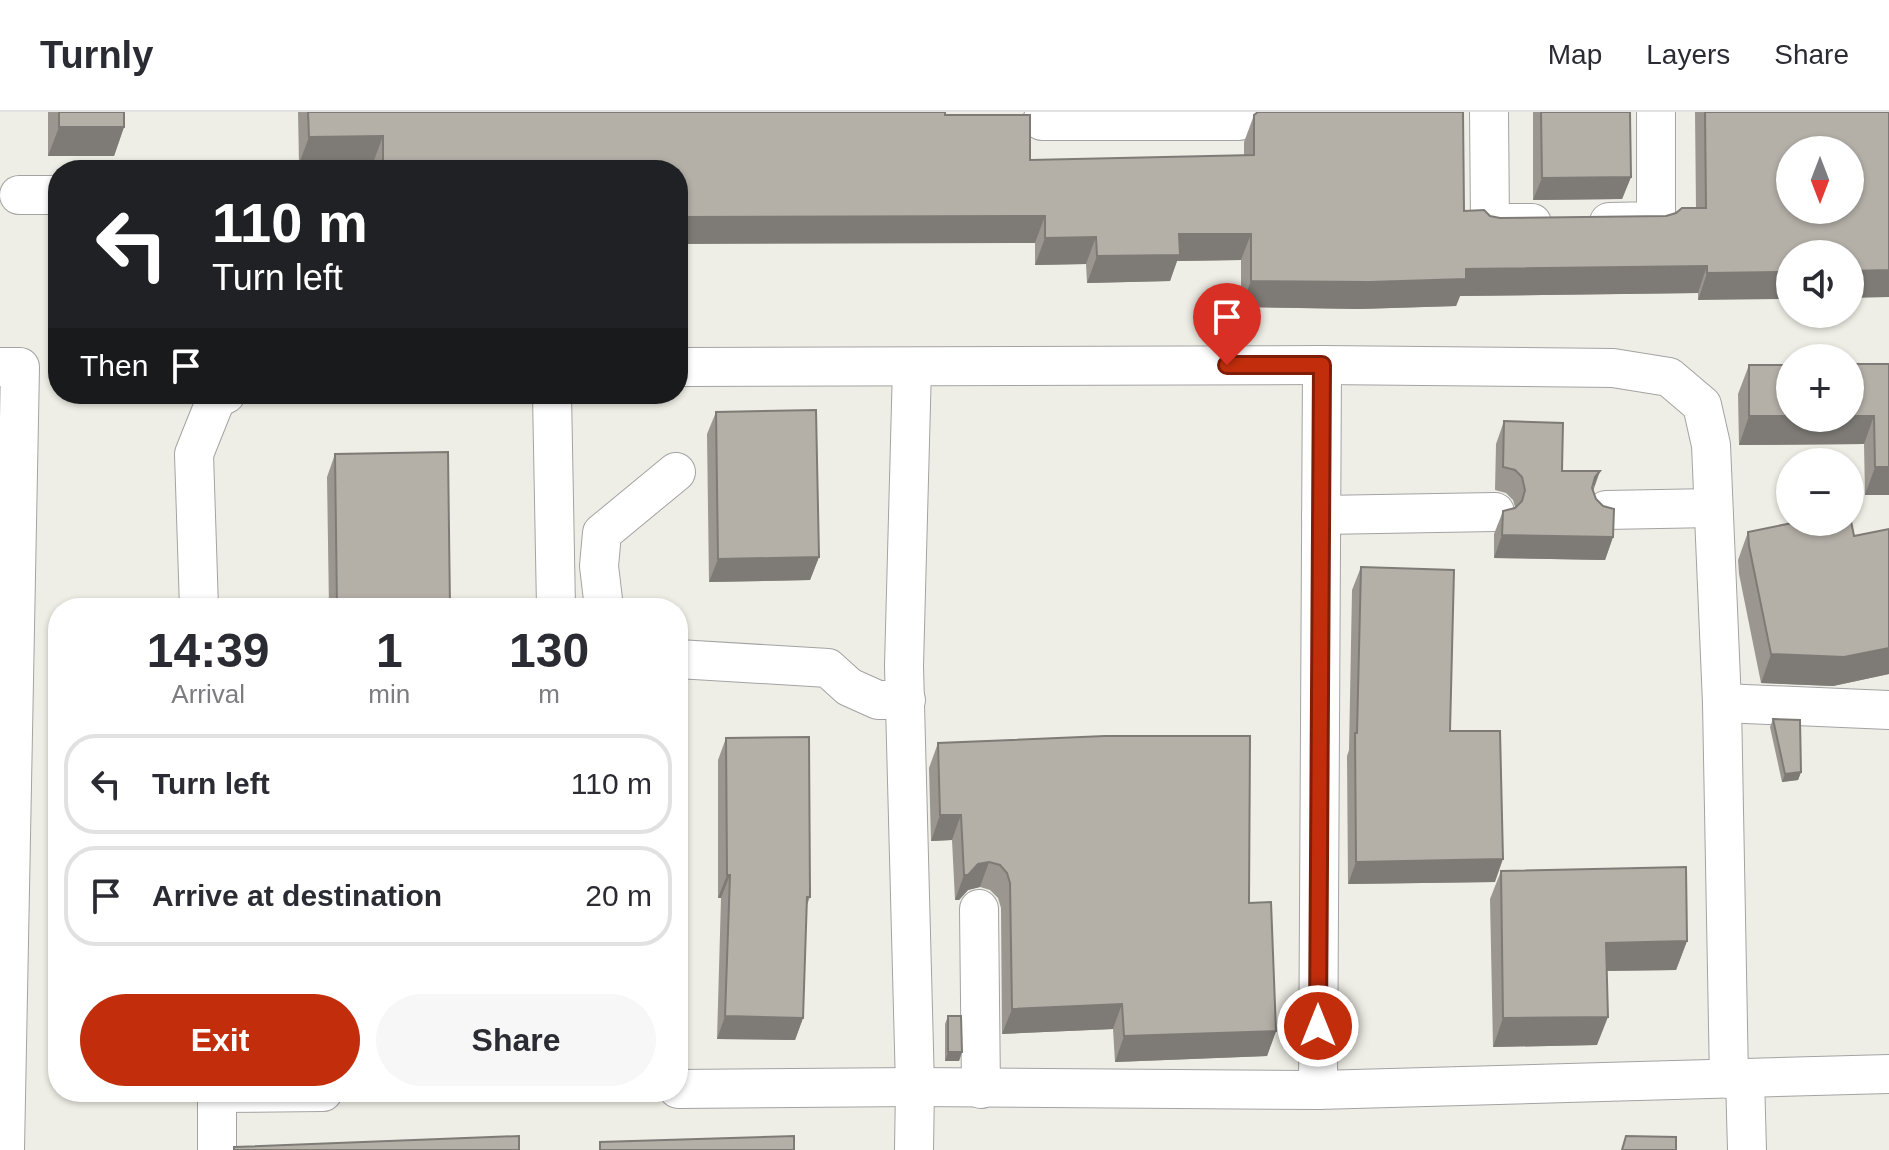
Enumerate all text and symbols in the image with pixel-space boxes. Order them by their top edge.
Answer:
text: Turnly [40,34,153,76]
text: Map [1548,39,1602,70]
text: Layers [1646,39,1730,70]
text: Share [1774,39,1849,70]
north arrow [1776,136,1864,224]
map controls [1776,136,1864,536]
text: 110 m [212,191,368,254]
icon: left [80,192,184,296]
button: sound [1776,240,1864,328]
text: Turn left [212,257,343,298]
pin [1193,283,1261,365]
icon: arrive [1205,295,1249,339]
icon: arrive [164,344,208,388]
button: + [1776,344,1864,432]
text: Then [80,349,148,382]
button: − [1776,448,1864,536]
text: 14:39 [147,624,270,677]
text: 1 [376,624,403,677]
text: 130 [509,624,589,677]
text: Arrival [171,679,245,709]
text: min [368,679,410,709]
text: m [538,679,560,709]
icon: left [84,762,128,806]
text: Turn left [152,767,270,800]
text: 110 m [571,767,652,800]
icon: arrive [84,874,128,918]
text: Arrive at destination [152,879,442,912]
text: 20 m [585,879,652,912]
position arrow [1276,984,1360,1068]
button: Exit [80,994,360,1086]
button: Share [376,994,656,1086]

